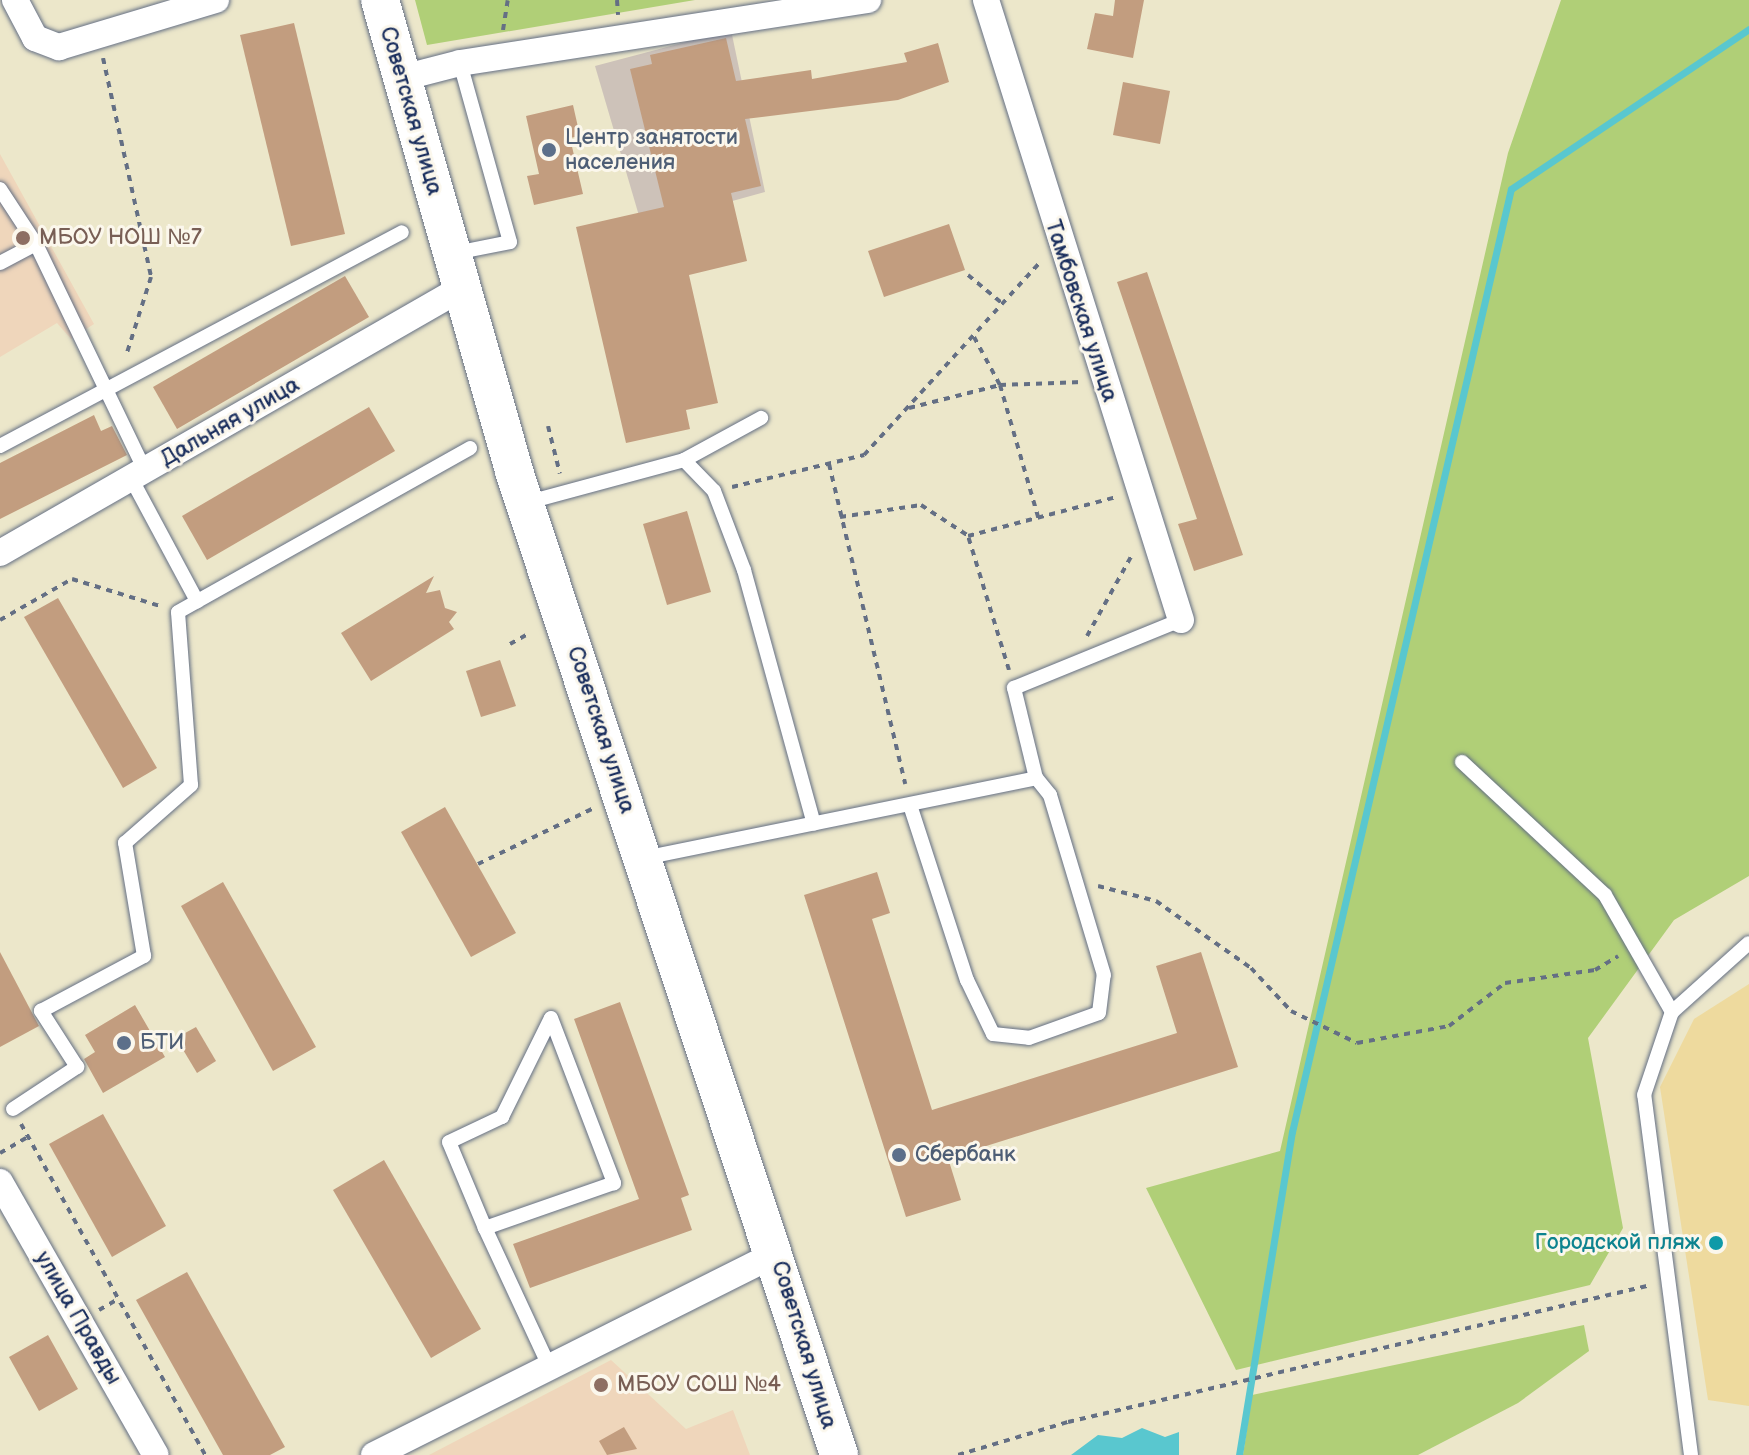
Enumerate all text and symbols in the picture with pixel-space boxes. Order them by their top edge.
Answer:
street label: Советская улица [374,24,448,198]
place label: Центр занятости населения [565,124,738,176]
marker: Центр занятости населения [540,141,558,159]
street label: Тамбовская улица [1039,217,1123,405]
place label: МБОУ НОШ №7 [39,225,202,251]
marker: МБОУ НОШ №7 [14,229,32,247]
street label: Дальняя улица [156,372,304,472]
street label: Советская улица [562,643,640,817]
place label: БТИ [140,1030,184,1056]
marker: БТИ [115,1034,133,1052]
place label: Сбербанк [915,1142,1016,1168]
marker: Сбербанк [890,1146,908,1164]
place label: Городской пляж [1535,1230,1700,1256]
marker: Городской пляж [1707,1234,1725,1252]
street label: улица Правды [29,1247,127,1389]
street label: Советская улица [766,1258,842,1432]
place label: МБОУ СОШ №4 [617,1372,781,1398]
marker: МБОУ СОШ №4 [592,1376,610,1394]

